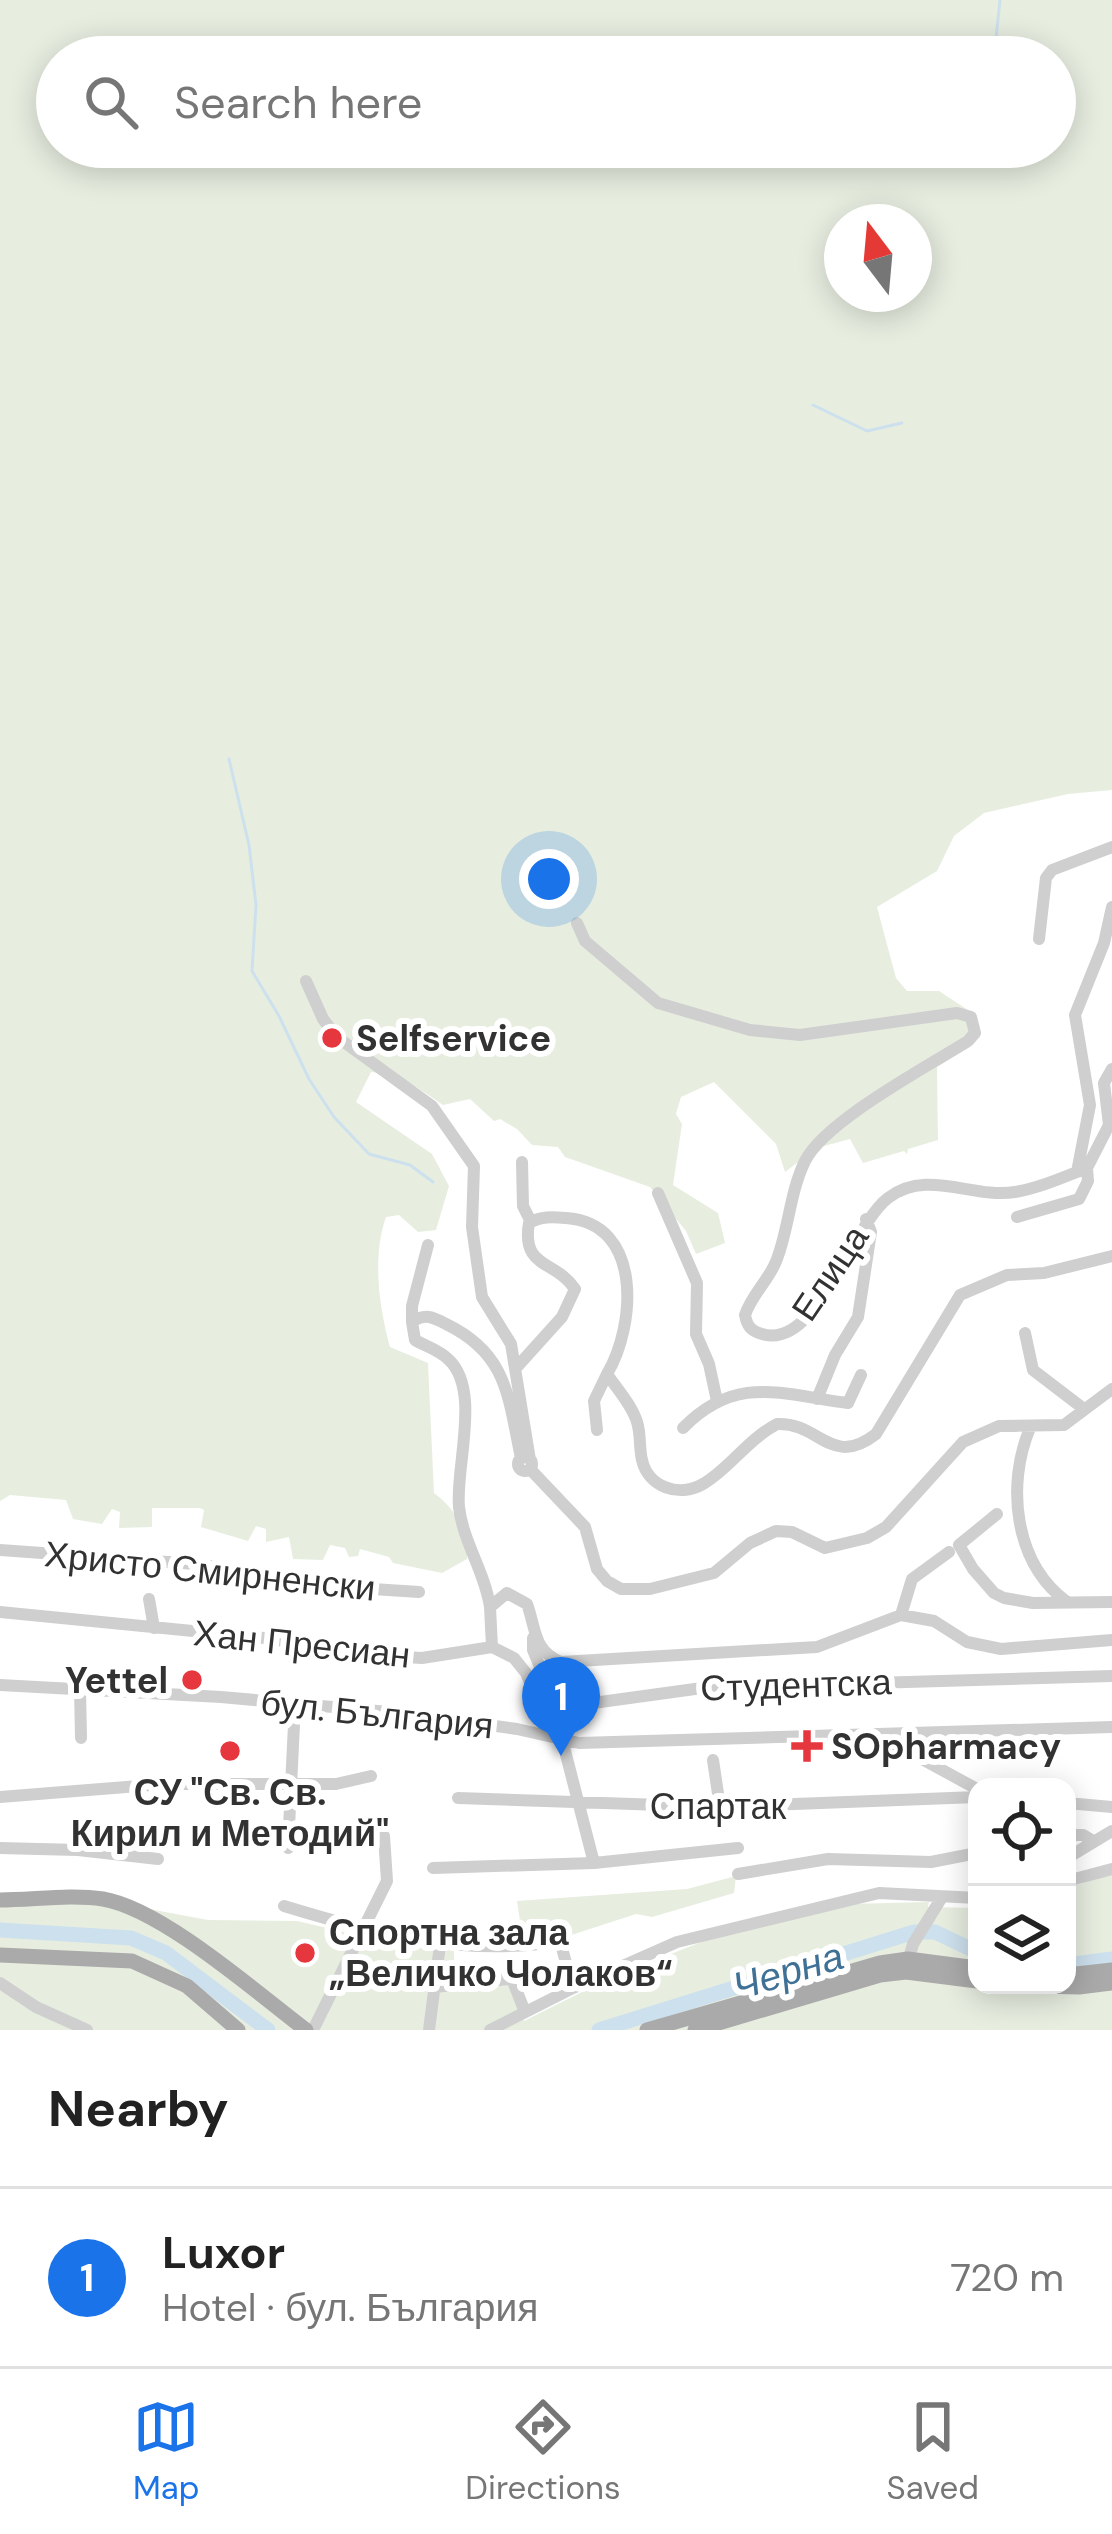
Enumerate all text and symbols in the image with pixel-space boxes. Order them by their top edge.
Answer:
search box [36,36,1076,168]
icon: search [78,69,144,135]
text: Search here [174,73,422,132]
north arrow [824,204,932,312]
your location [519,849,579,909]
place label: Selfservice [356,1015,551,1062]
marker: Selfservice [319,1025,345,1051]
street label: Елица [781,1215,880,1330]
street label: Христо Смирненски [42,1530,378,1612]
street label: Хан Пресиан [191,1609,413,1679]
place label: Yettel [65,1657,168,1704]
pin: 1 [522,1657,600,1756]
street label: Студентска [700,1658,893,1712]
marker: Yettel [179,1667,205,1693]
street label: бул. България [258,1678,496,1750]
place label: SOpharmacy [831,1723,1061,1770]
marker: SOpharmacy [794,1733,820,1759]
marker: СУ "Св. Св. Кирил и Методий" [217,1738,243,1764]
place label: СУ "Св. Св. Кирил и Методий" [71,1769,389,1857]
map controls [968,1778,1076,1994]
button: locate [968,1778,1076,1886]
street label: Спартак [650,1783,787,1830]
button: layers [968,1886,1076,1994]
place label: Спортна зала „Величко Чолаков“ [329,1909,673,1997]
water label: Черна [727,1930,849,2012]
marker: Спортна зала „Величко Чолаков“ [292,1940,318,1966]
text: Nearby [48,2075,229,2142]
text: Luxor [162,2223,285,2282]
text: 1 [80,2252,94,2303]
text: 720 m [950,2252,1064,2303]
text: Hotel · бул. България [162,2282,538,2333]
tab: Map [133,2394,199,2509]
tab: Directions [465,2394,621,2509]
tab: Saved [887,2394,979,2509]

